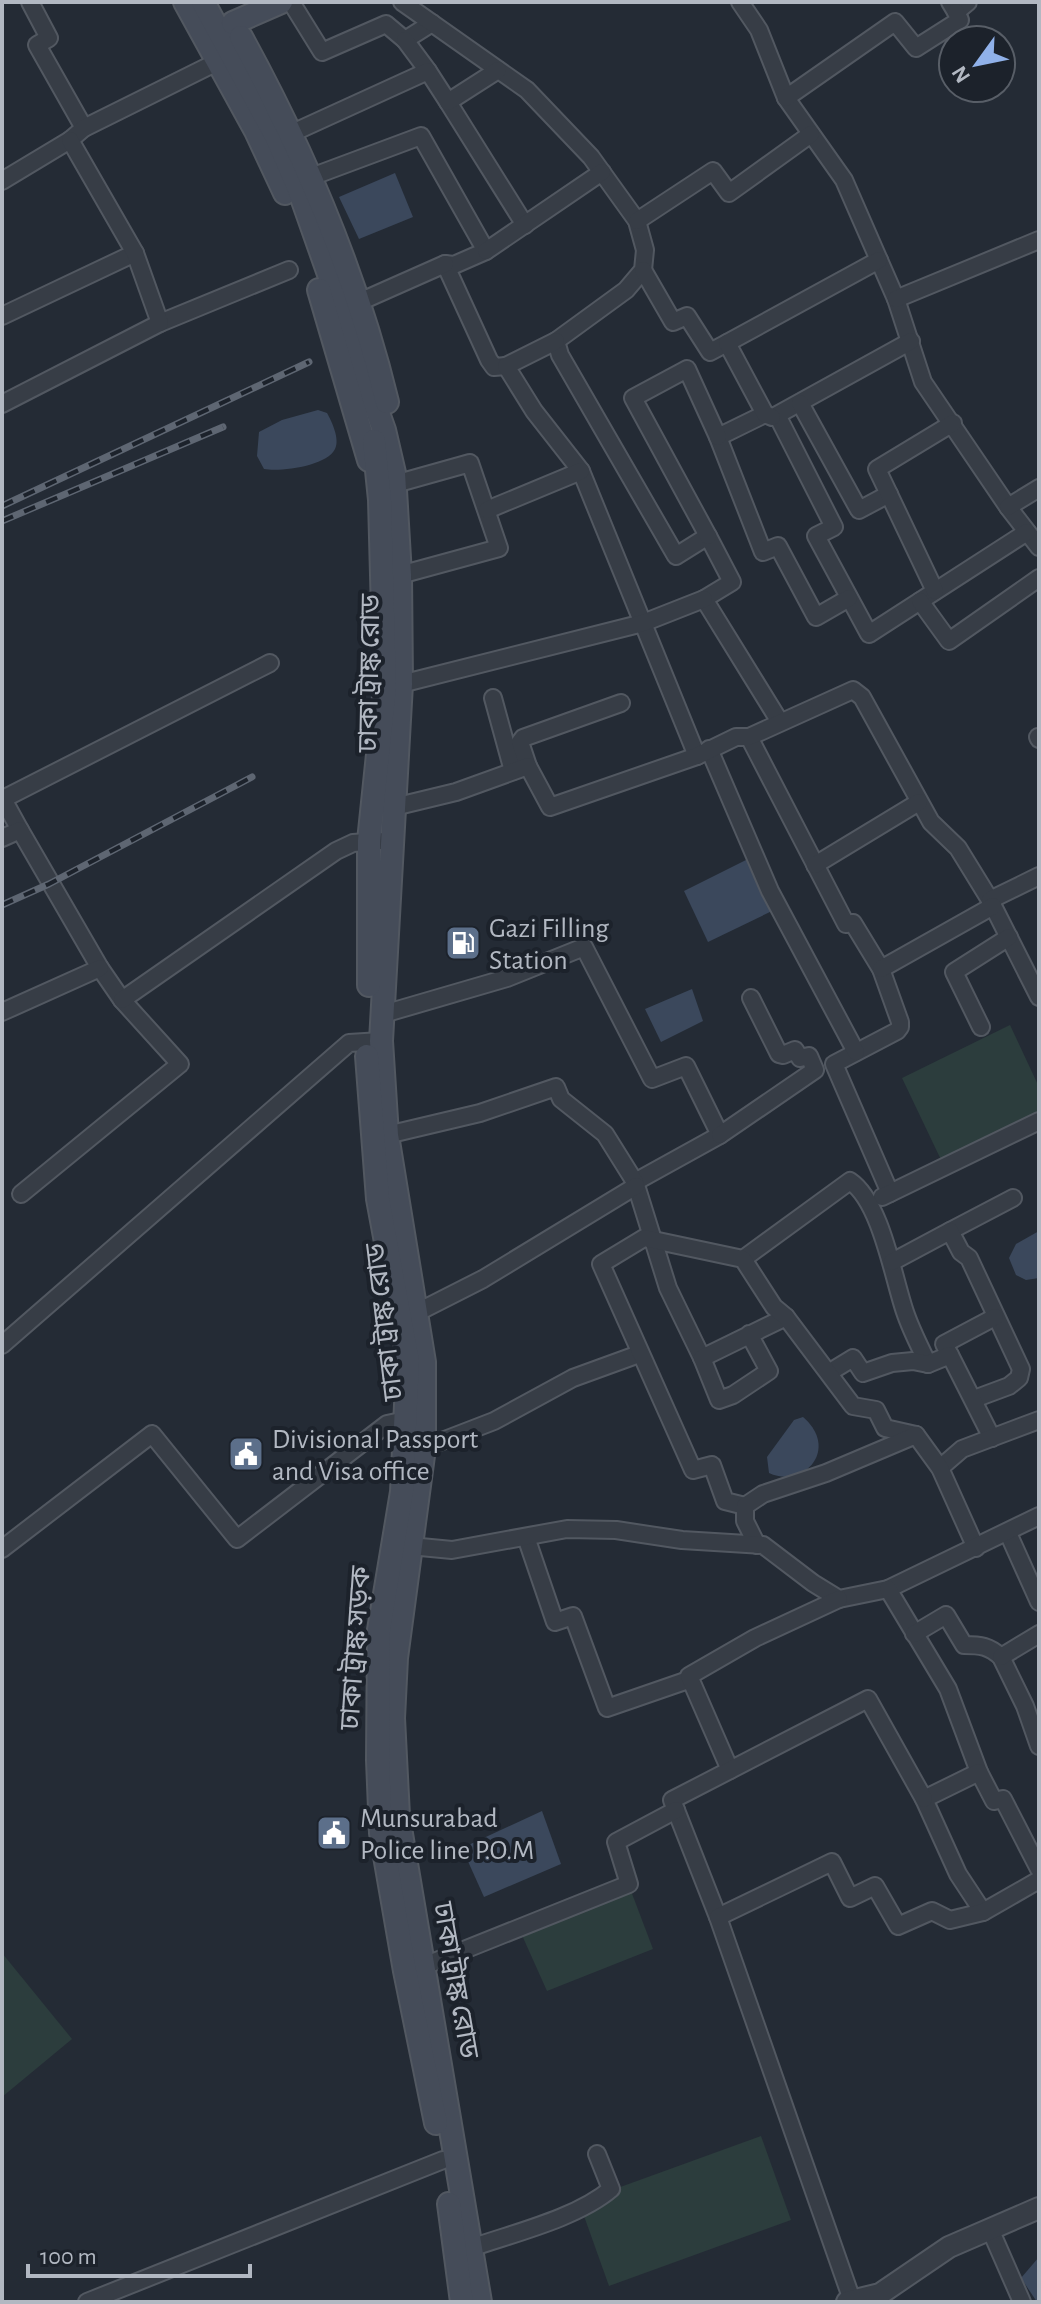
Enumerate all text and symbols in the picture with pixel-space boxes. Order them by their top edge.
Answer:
north arrow [937,24,1017,104]
text: N [948,62,974,87]
street label: ঢাকা ট্রাঙ্ক রোড [351,592,385,753]
place label: Gazi Filling Station [489,915,609,975]
fuel station icon: Gazi Filling Station [444,924,482,962]
street label: ঢাকা ট্রাঙ্ক রোড [357,1240,409,1404]
place label: Divisional Passport and Visa office [272,1426,478,1486]
public building icon: Divisional Passport and Visa office [227,1435,265,1473]
street label: ঢাকা ট্রাঙ্ক সড়ক [332,1565,376,1732]
place label: Munsurabad Police line P.O.M [360,1805,534,1865]
public building icon: Munsurabad Police line P.O.M [315,1814,353,1852]
street label: ঢাকা ট্রাঙ্ক রোড [427,1898,487,2062]
scale bar [28,2228,250,2278]
text: 100 m [40,2245,97,2269]

